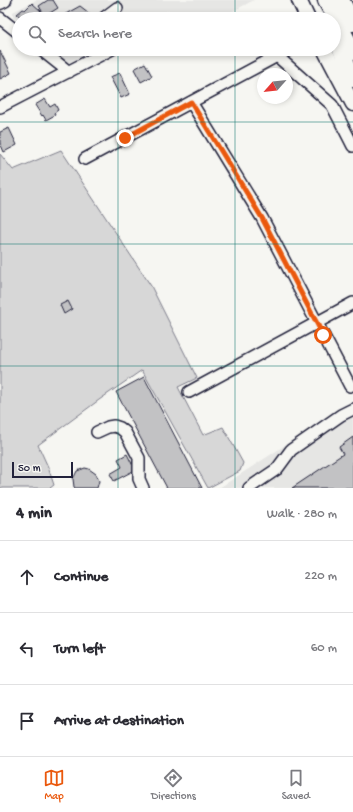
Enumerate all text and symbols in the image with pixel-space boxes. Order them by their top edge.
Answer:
search box [12,12,341,56]
icon: search [26,23,48,45]
text: Search here [58,25,132,43]
north arrow [257,68,293,104]
route end [116,129,134,147]
route start [314,326,332,344]
scale bar [12,460,73,479]
text: 50 m [18,463,40,475]
text: 4 min [16,504,52,524]
text: Walk · 280 m [267,507,337,522]
icon: ahead [16,566,38,588]
text: Continue [54,568,108,586]
text: 220 m [305,569,337,584]
icon: left [16,638,38,660]
text: Turn left [54,640,105,658]
text: 60 m [311,641,337,656]
icon: arrive [16,710,38,732]
text: Arrive at destination [54,712,184,730]
tab: Map [43,767,65,803]
tab: Directions [151,767,196,803]
tab: Saved [282,767,310,803]

